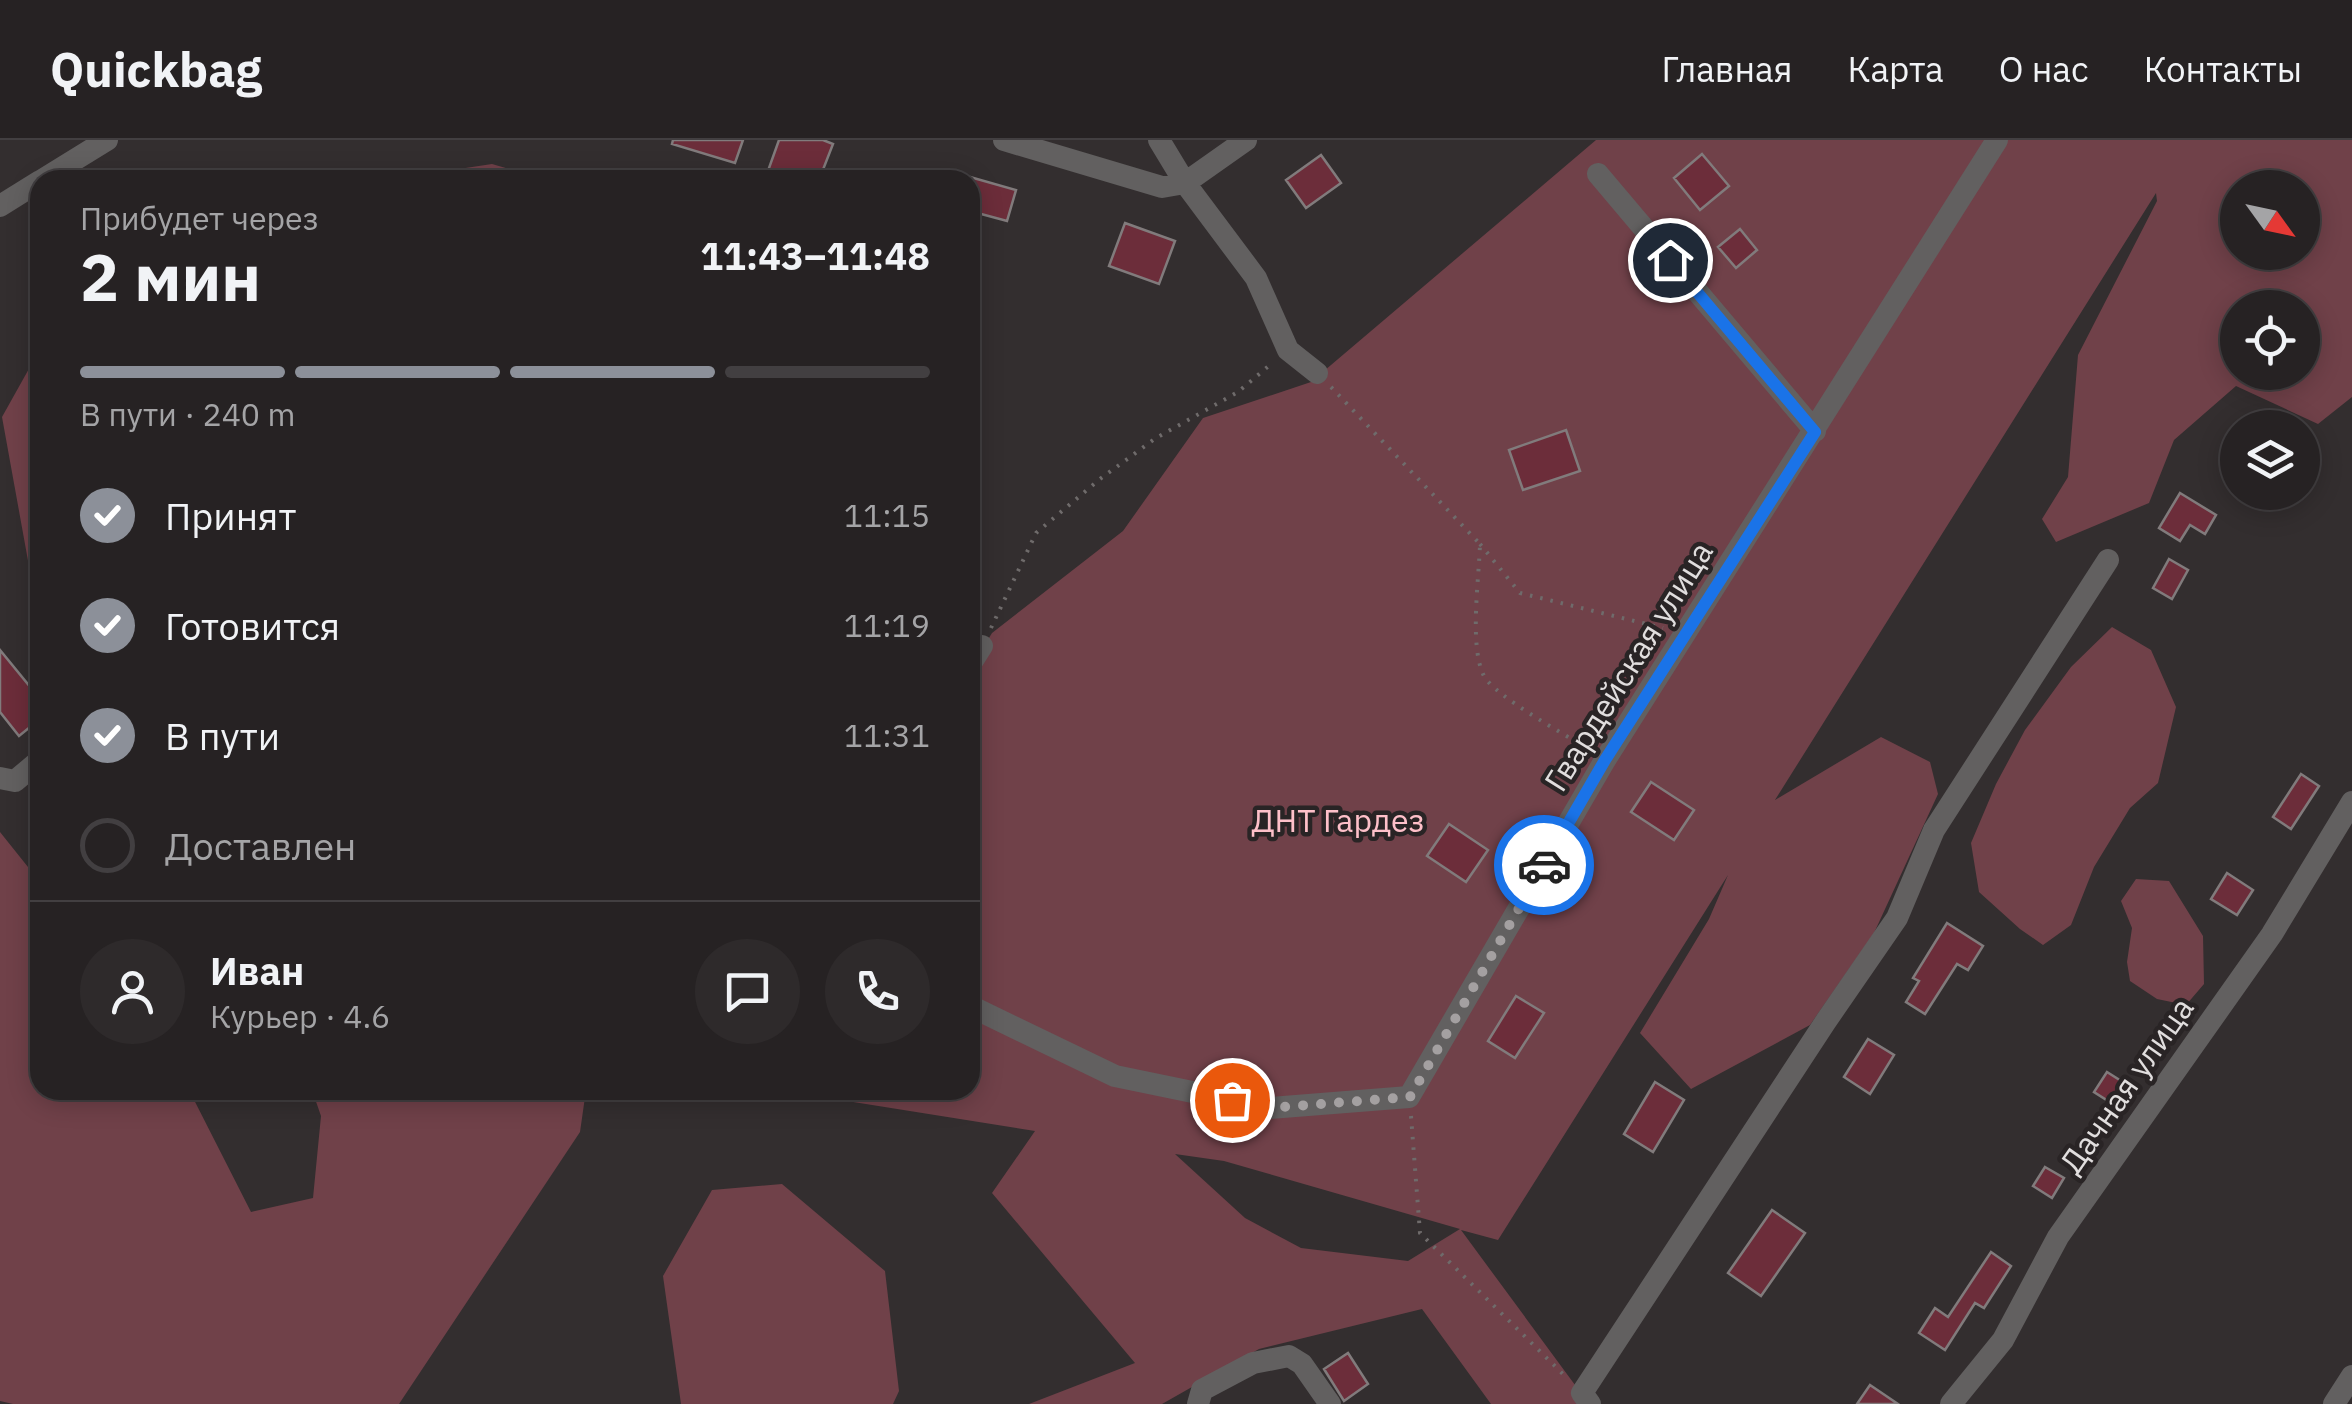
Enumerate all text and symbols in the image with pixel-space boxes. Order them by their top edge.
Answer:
text: Quickbag [50,38,262,100]
text: Главная [1662,46,1792,92]
text: Карта [1847,46,1944,92]
text: О нас [1999,46,2089,92]
text: Контакты [2144,46,2302,92]
north arrow [2220,170,2320,270]
map controls [2220,170,2320,510]
text: Прибудет через [80,197,319,239]
pin [1628,218,1713,303]
text: 11:43–11:48 [700,231,930,280]
icon: home [1643,233,1698,288]
text: 2 мин [80,234,261,319]
button: locate [2220,290,2320,390]
text: В пути · 240 m [80,393,296,435]
button: layers [2220,410,2320,510]
icon: check [80,488,135,543]
text: Принят [165,491,296,540]
text: 11:15 [844,494,930,536]
street label: Гвардейская улица [1534,533,1722,799]
icon: check [80,598,135,653]
text: Готовится [165,601,340,650]
text: 11:19 [844,604,930,646]
icon: check [80,708,135,763]
text: В пути [165,711,280,760]
text: 11:31 [844,714,930,756]
park label: ДНТ Гардез [1251,799,1425,841]
courier [1494,815,1594,915]
text: Доставлен [165,821,356,870]
icon: car [1517,838,1572,893]
button: person [80,939,185,1044]
button: chat [695,939,800,1044]
button: phone [825,939,930,1044]
text: Иван [210,946,304,995]
street label: Дачная улица [2050,988,2202,1182]
text: Курьер · 4.6 [210,995,390,1037]
pin [1190,1058,1275,1143]
icon: bag [1205,1073,1260,1128]

